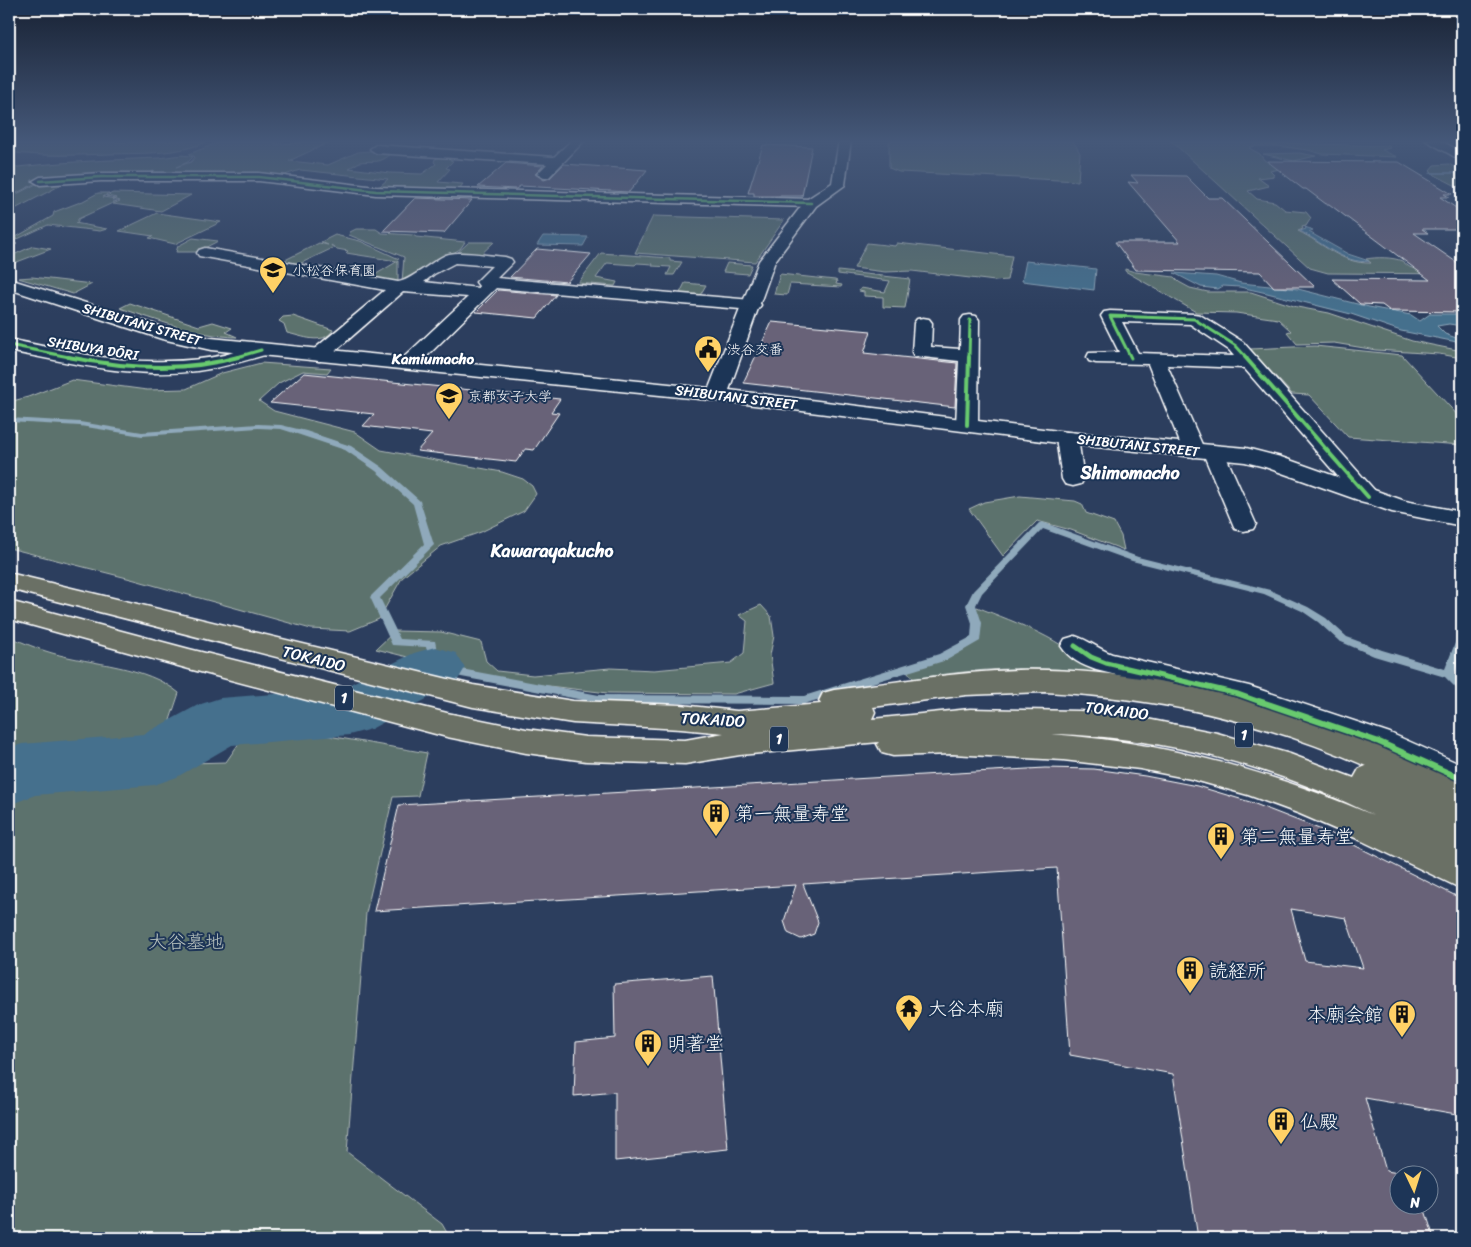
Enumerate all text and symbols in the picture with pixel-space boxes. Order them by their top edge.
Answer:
school or university icon: 小松谷保育園 [258,255,288,294]
place label: 小松谷保育園 [292,258,376,283]
street label: SHIBUTANI STREET [79,296,205,354]
street label: SHIBUYA DŌRI [46,329,142,368]
public building icon: 渋谷交番 [693,334,723,373]
place label: 渋谷交番 [727,337,783,362]
district label: Kamiumacho [391,346,475,372]
street label: SHIBUTANI STREET [673,378,799,418]
school or university icon: 京都女子大学 [434,381,464,420]
place label: 京都女子大学 [468,384,552,409]
street label: SHIBUTANI STREET [1076,427,1201,464]
district label: Shimomacho [1079,457,1180,489]
district label: Kawarayakucho [490,535,613,567]
street label: TOKAIDO [279,637,349,680]
road number: 1 [335,686,353,710]
street label: TOKAIDO [1083,692,1151,729]
street label: TOKAIDO [680,703,746,736]
road number: 1 [1235,722,1253,748]
road number: 1 [770,726,788,752]
place label: 第一無量寿堂 [735,797,849,830]
building icon: 第一無量寿堂 [701,798,731,837]
place label: 第二無量寿堂 [1240,820,1354,853]
building icon: 第二無量寿堂 [1206,821,1236,860]
park label: 大谷墓地 [148,925,224,958]
place label: 読経所 [1209,954,1266,987]
building icon: 読経所 [1175,955,1205,994]
place label: 大谷本廟 [928,992,1004,1025]
temple icon: 大谷本廟 [894,993,924,1032]
place label: 本廟会館 [1307,998,1383,1031]
building icon: 本廟会館 [1387,999,1417,1038]
place label: 明著堂 [667,1027,724,1060]
building icon: 明著堂 [633,1028,663,1067]
place label: 仏殿 [1300,1105,1338,1138]
building icon: 仏殿 [1266,1106,1296,1145]
north arrow [1388,1164,1438,1214]
text: N [1409,1190,1422,1215]

